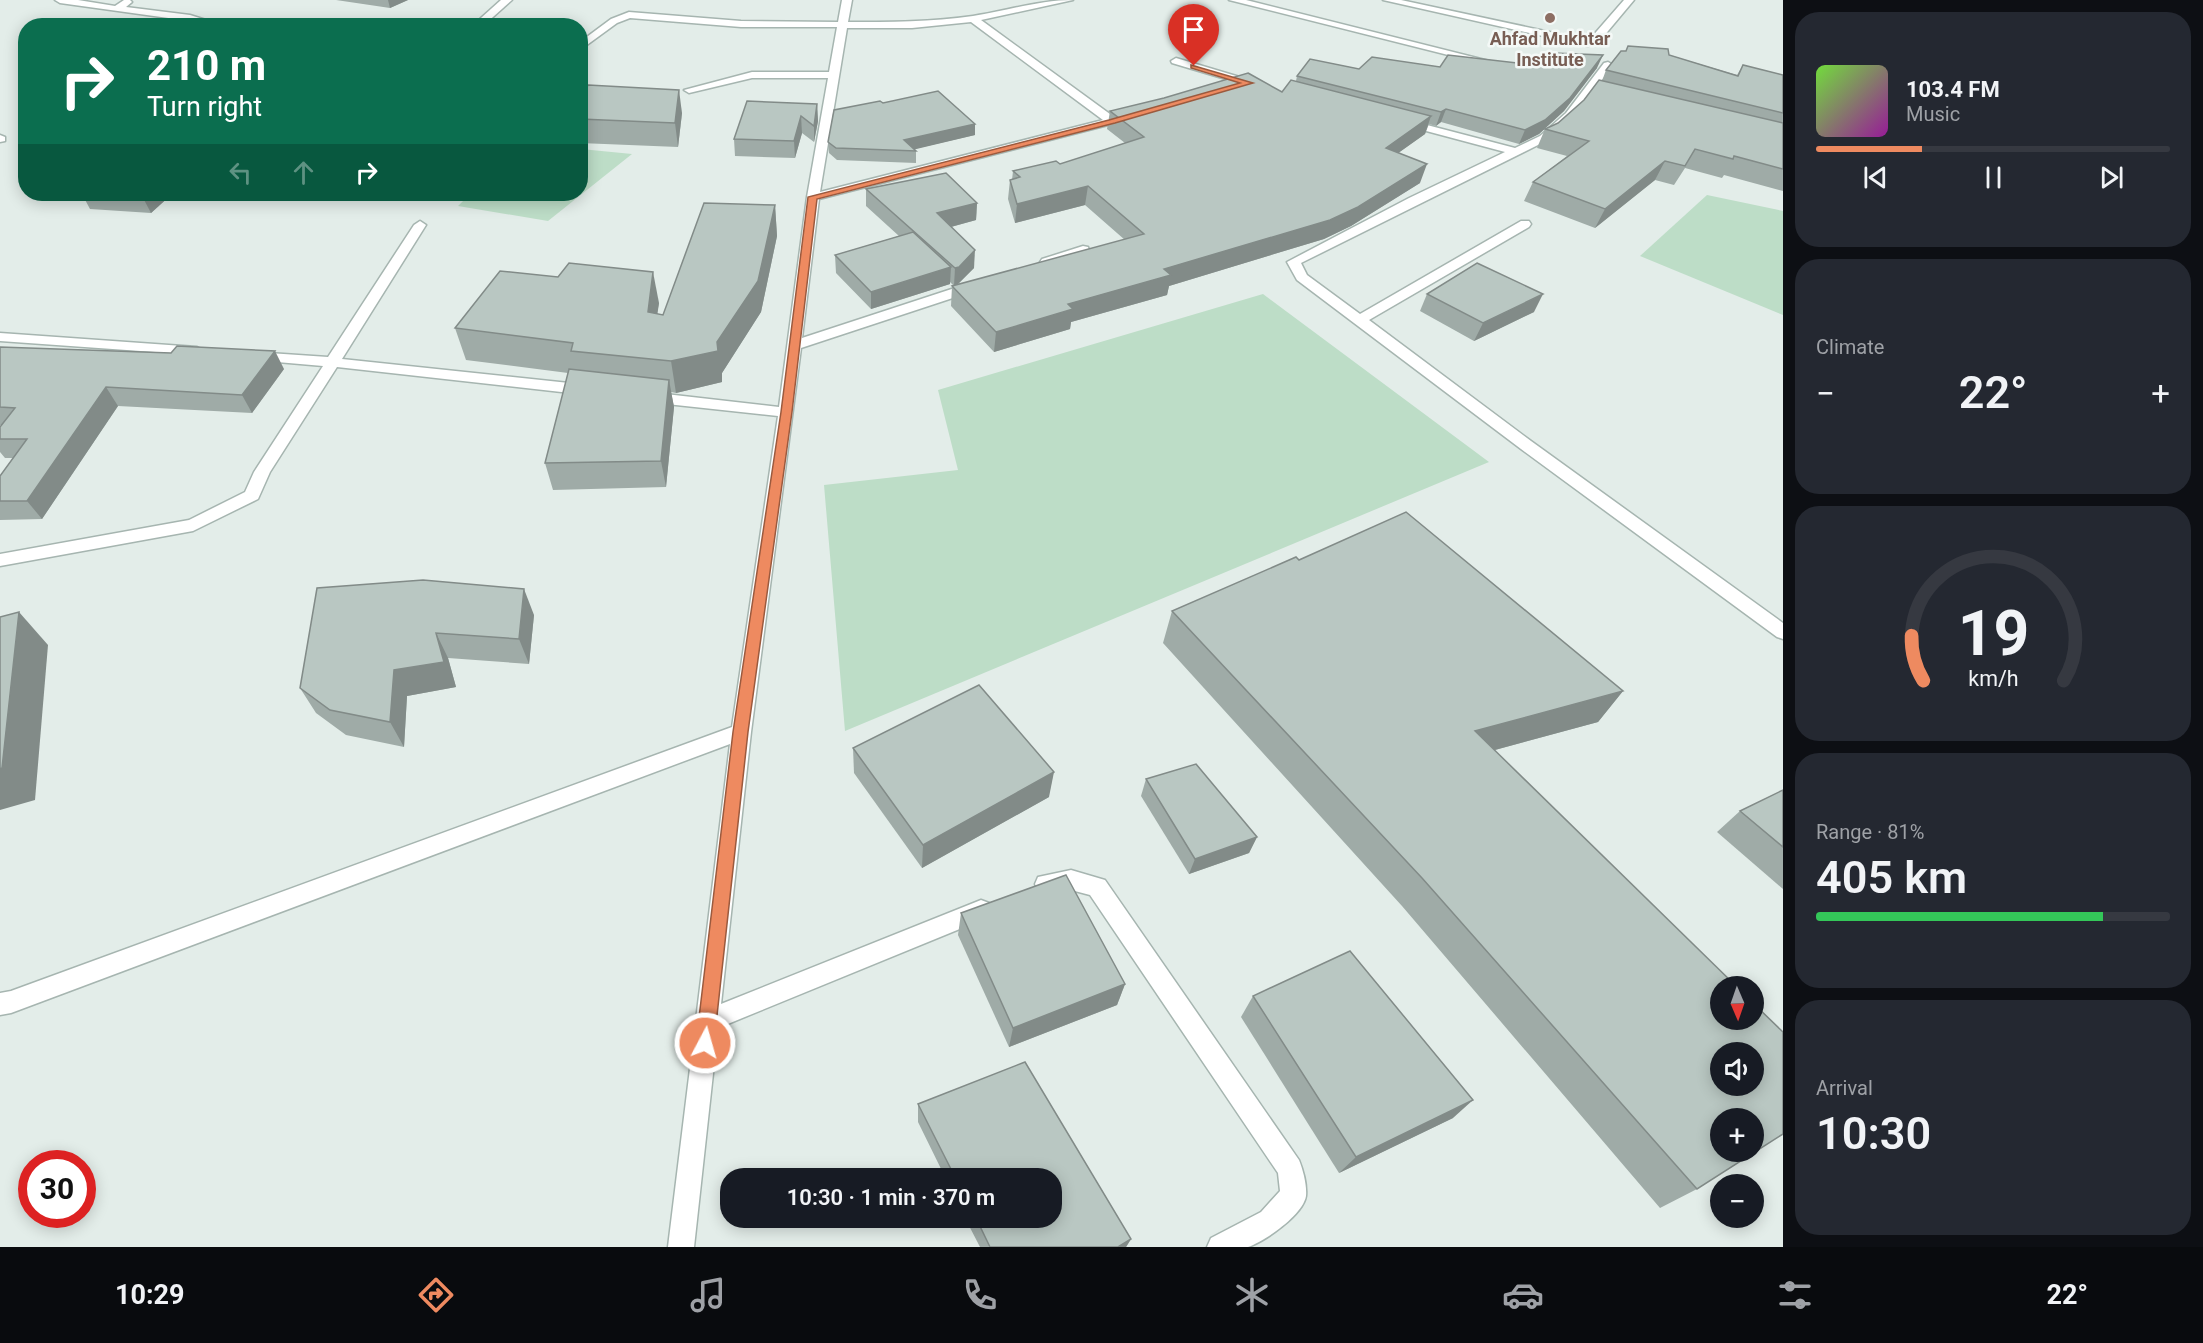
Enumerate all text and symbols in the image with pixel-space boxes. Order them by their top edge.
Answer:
pin [1168,4,1219,66]
marker: Ahfad Mukhtar Institute [1543,11,1557,25]
icon: arrive [1177,13,1210,46]
place label: Ahfad Mukhtar Institute [1490,28,1611,70]
text: 210 m [147,41,266,90]
icon: right [48,42,126,120]
text: 103.4 FM [1906,77,2000,102]
text: Turn right [147,91,262,123]
text: Music [1906,102,1960,126]
icon: left [224,156,257,189]
icon: ahead [287,156,320,189]
icon: right [350,156,383,189]
icon: previous [1859,161,1892,194]
icon: pause [1977,161,2010,194]
icon: next [2095,161,2128,194]
text: Climate [1816,335,1884,359]
text: 22° [1959,366,2027,419]
text: − [1816,374,1835,413]
text: + [2151,374,2170,413]
text: 19 [1957,597,2029,670]
text: km/h [1968,666,2018,691]
text: Range · 81% [1816,820,1924,844]
text: 405 km [1816,851,1967,904]
north arrow [1710,976,1764,1030]
map controls [1710,976,1764,1228]
position arrow [673,1011,737,1075]
button: sound [1710,1042,1764,1096]
text: Arrival [1816,1076,1873,1100]
text: 10:30 [1816,1107,1931,1160]
button: + [1710,1108,1764,1162]
speed limit sign: 30 [18,1150,96,1228]
button: − [1710,1174,1764,1228]
text: 10:30 · 1 min · 370 m [787,1185,995,1210]
icon: directions [415,1274,457,1316]
icon: music [687,1274,729,1316]
icon: phone [959,1274,1001,1316]
icon: climate [1231,1274,1273,1316]
icon: car [1502,1274,1544,1316]
icon: filters [1774,1274,1816,1316]
text: 10:29 [115,1279,185,1311]
text: 22° [2046,1279,2088,1311]

